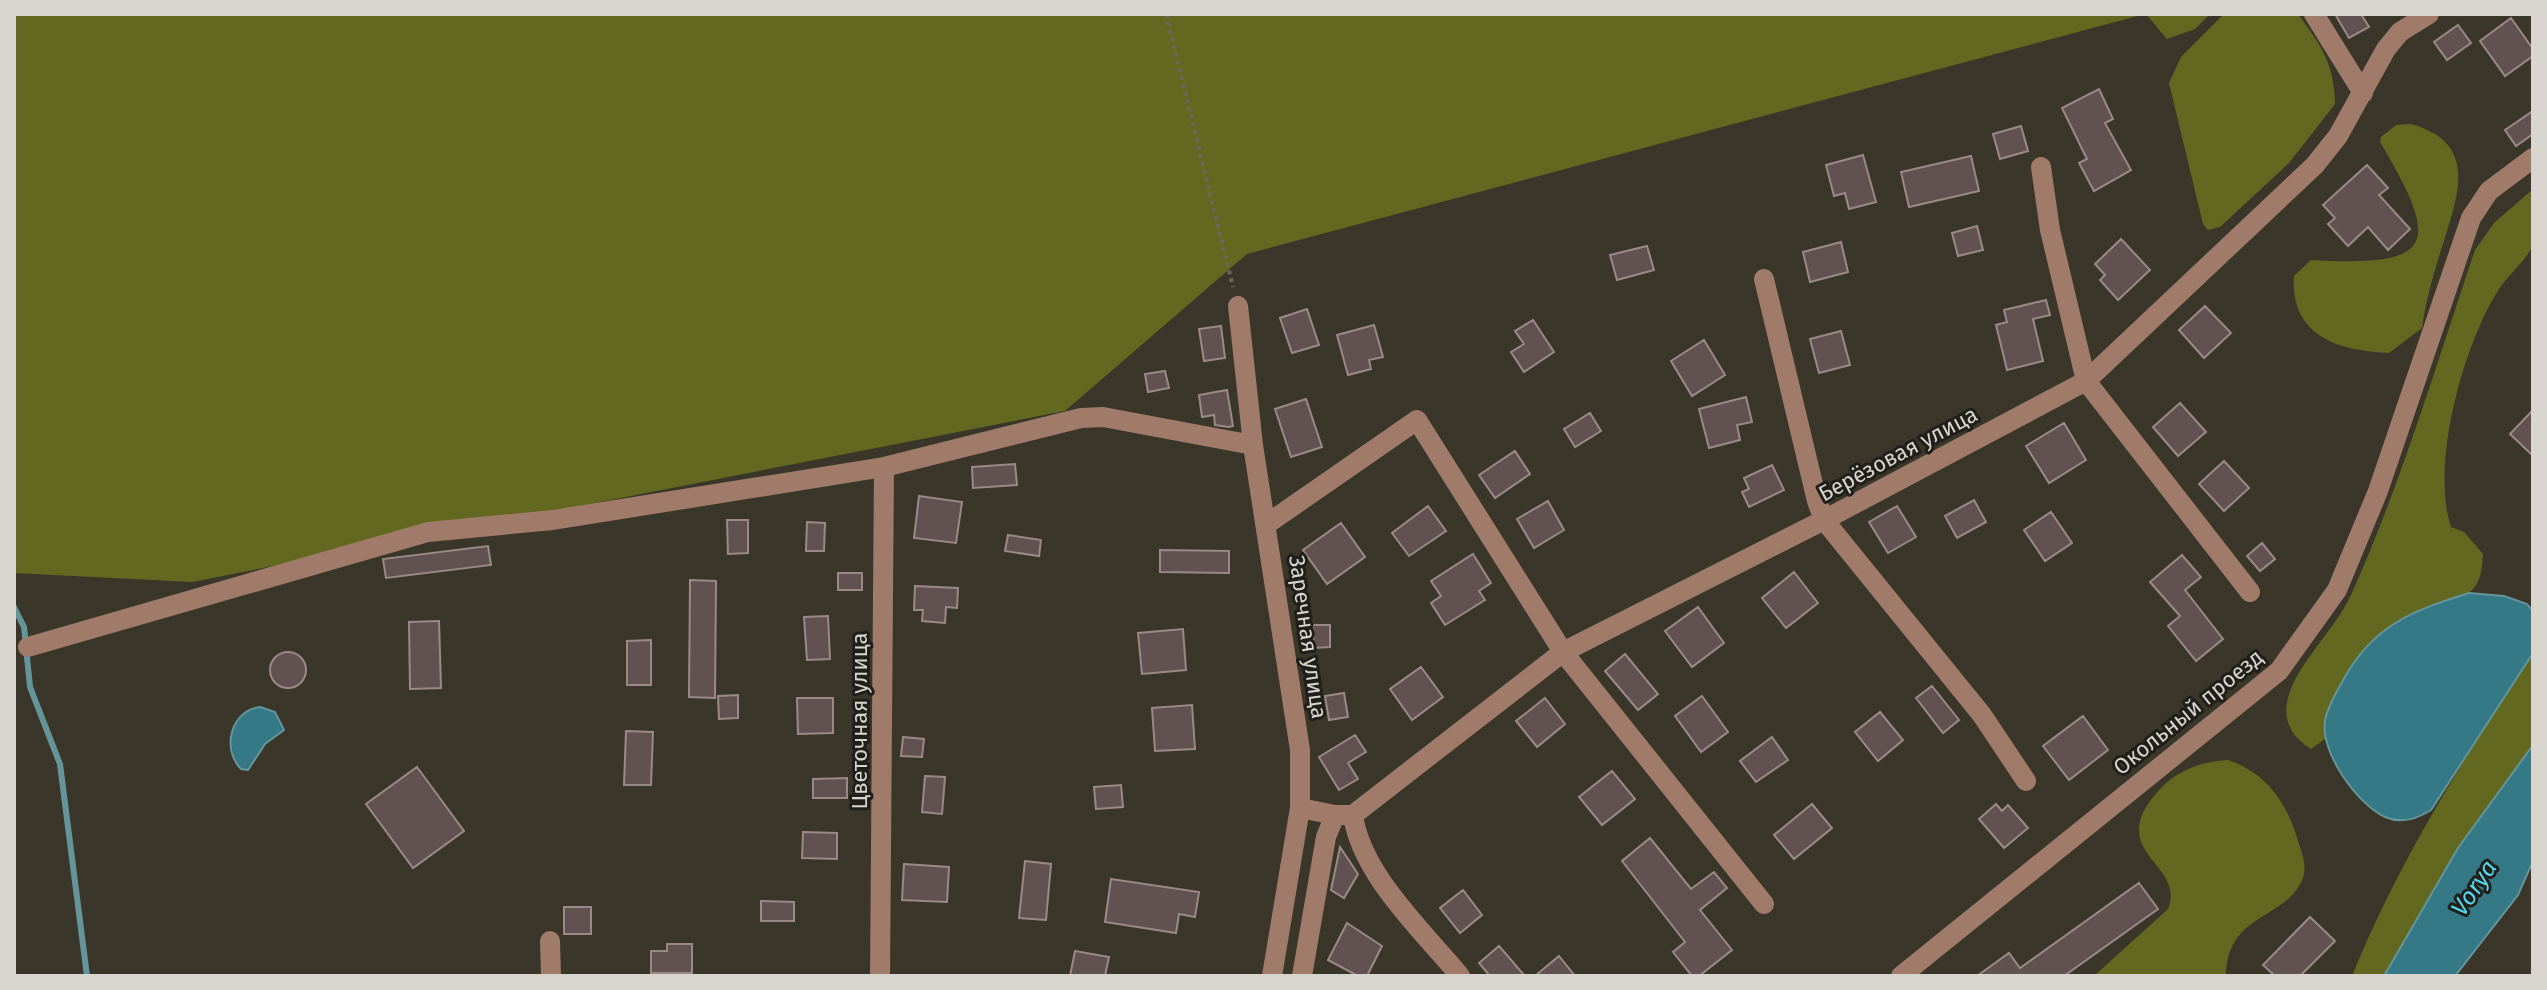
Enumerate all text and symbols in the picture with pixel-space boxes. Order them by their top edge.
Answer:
street label: Берёзовая улица [1814,401,1982,507]
street label: Заречная улица [1283,553,1333,721]
street label: Цветочная улица [846,632,873,810]
street label: Окольный проезд [2108,643,2268,781]
water label: Vorya [2445,855,2503,921]

